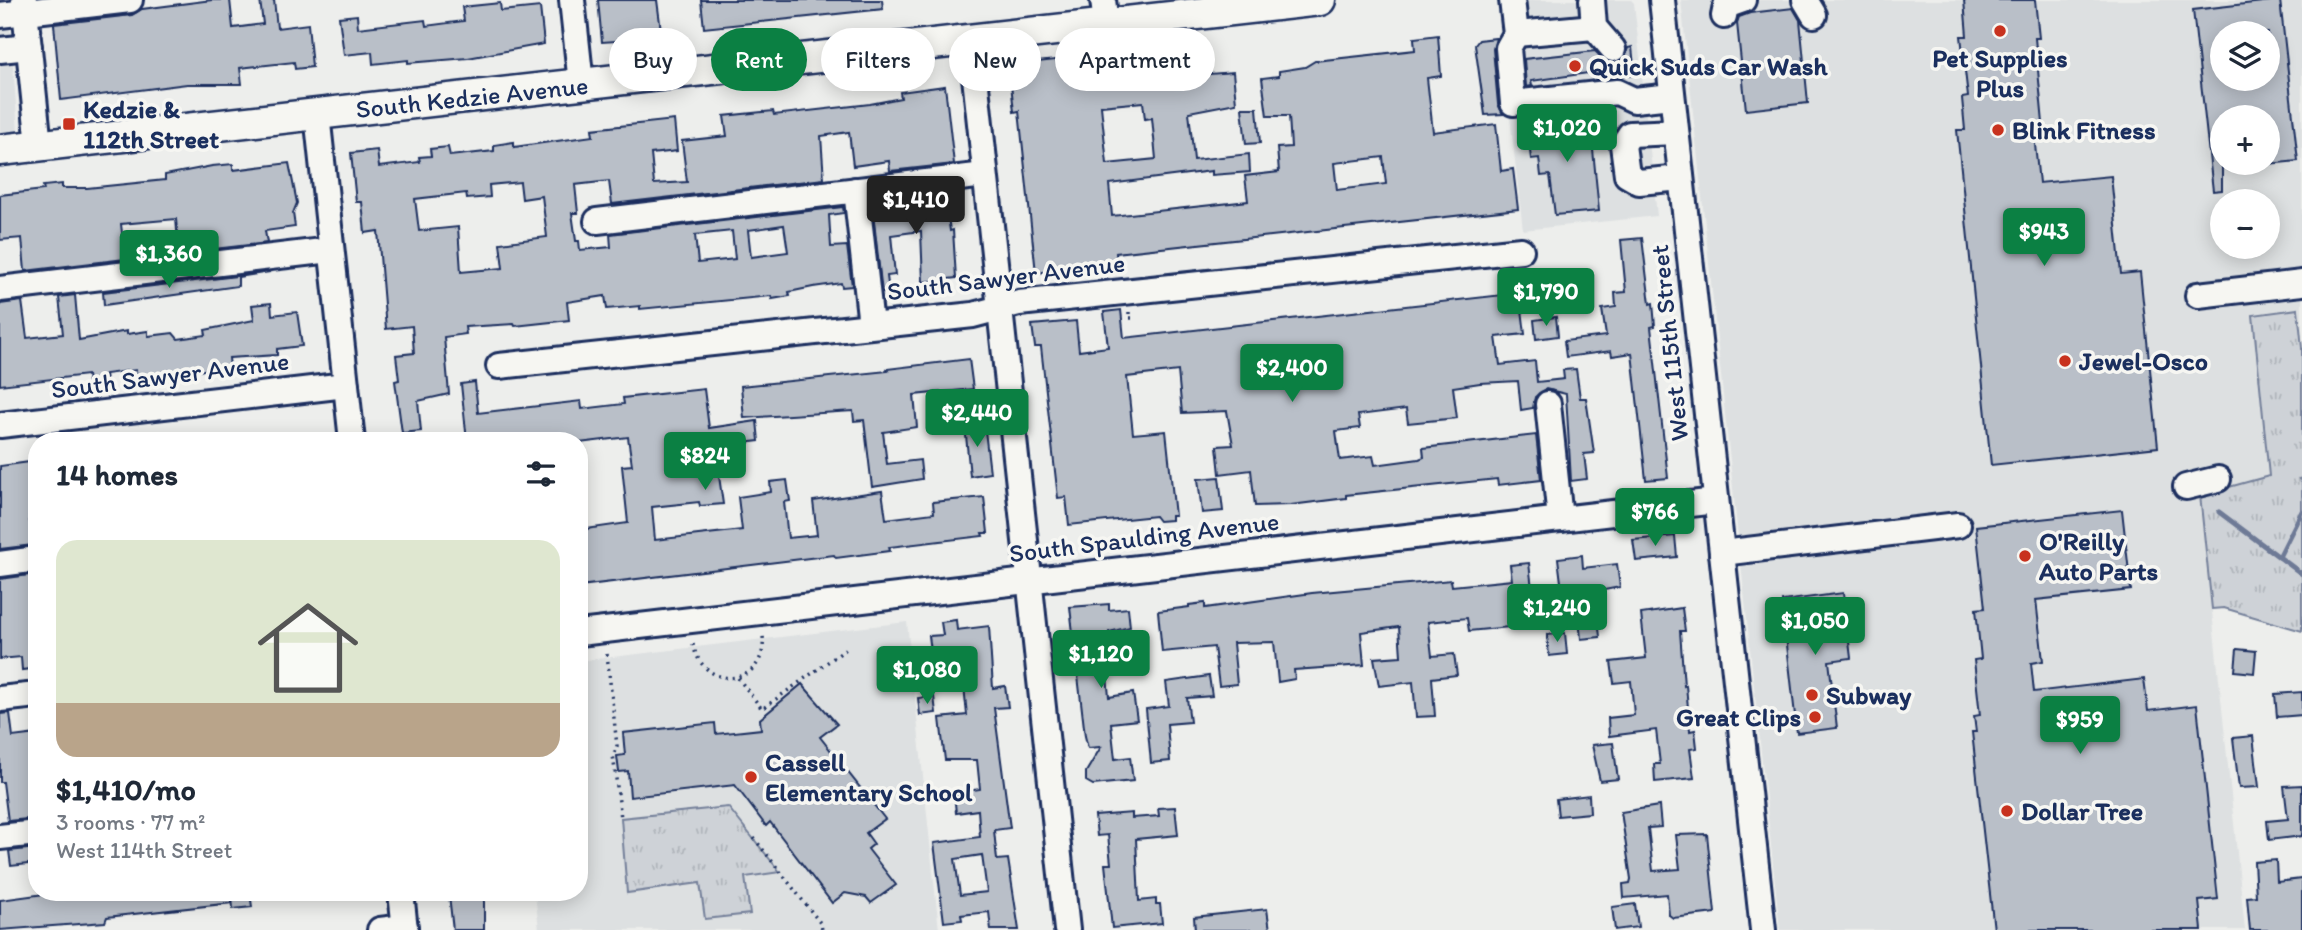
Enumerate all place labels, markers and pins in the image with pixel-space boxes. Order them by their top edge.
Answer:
marker: Pet Supplies Plus [1992,23,2008,39]
place label: Pet Supplies Plus [1932,42,2068,104]
place label: Quick Suds Car Wash [1589,50,1828,82]
marker: Quick Suds Car Wash [1567,58,1583,74]
place label: Kedzie & 112th Street [83,93,219,155]
pin: $1,020 [1510,104,1624,164]
place label: Blink Fitness [2012,114,2156,146]
marker: Kedzie & 112th Street [61,116,77,132]
marker: Blink Fitness [1990,122,2006,138]
pin: $1,410 [859,176,973,236]
pin: $943 [2003,208,2085,268]
pin: $1,360 [112,230,226,290]
pin: $1,790 [1489,268,1603,328]
pin: $2,400 [1235,344,1349,404]
place label: Jewel-Osco [2078,345,2208,377]
marker: Jewel-Osco [2057,353,2073,369]
pin: $2,440 [920,390,1034,449]
pin: $824 [664,433,746,492]
pin: $766 [1614,489,1696,548]
place label: O'Reilly Auto Parts [2038,525,2158,587]
marker: O'Reilly Auto Parts [2017,548,2033,564]
pin: $1,240 [1500,584,1614,644]
pin: $1,050 [1758,598,1872,657]
pin: $1,120 [1044,630,1158,690]
pin: $1,080 [870,646,984,706]
place label: Subway [1826,679,1912,711]
marker: Subway [1804,687,1820,703]
pin: $959 [2039,696,2121,756]
place label: Great Clips [1676,701,1801,733]
marker: Great Clips [1807,709,1823,725]
place label: Cassell Elementary School [765,746,973,808]
marker: Cassell Elementary School [743,769,759,785]
place label: Dollar Tree [2021,795,2143,827]
marker: Dollar Tree [1999,803,2015,819]

